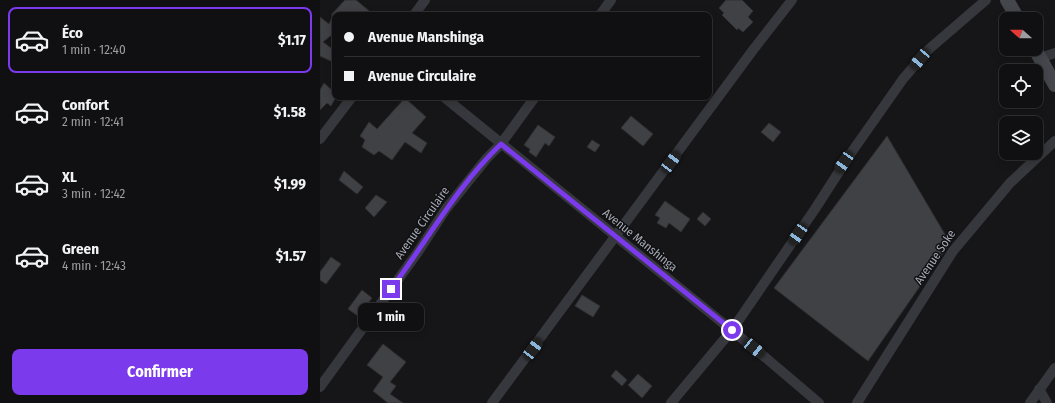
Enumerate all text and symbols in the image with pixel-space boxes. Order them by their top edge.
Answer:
north arrow [999,12,1043,56]
map controls [999,12,1043,160]
icon: car [14,22,50,58]
text: Éco [62,24,83,42]
text: Avenue Manshinga [368,28,484,46]
text: $1.17 [278,31,306,49]
text: 1 min · 12:40 [62,42,126,57]
car [908,46,932,72]
button: locate [999,64,1043,108]
text: Avenue Circulaire [368,67,476,85]
icon: car [14,94,50,130]
text: Confort [62,96,109,114]
text: $1.58 [274,103,306,121]
text: 2 min · 12:41 [62,114,124,129]
button: layers [999,116,1043,160]
car [659,149,683,175]
car [832,149,856,175]
icon: car [14,166,50,202]
text: XL [62,168,77,186]
text: $1.99 [274,175,306,193]
street label: Avenue Circulaire [392,184,452,262]
text: 3 min · 12:42 [62,186,125,201]
street label: Avenue Manshinga [600,206,680,274]
car [786,221,810,247]
street label: Avenue Soke [912,227,958,287]
icon: car [14,238,50,274]
text: Green [62,240,99,258]
text: $1.57 [276,247,306,265]
text: 4 min · 12:43 [62,258,126,273]
route end [382,280,400,298]
callout: 1 min [358,303,424,331]
text: 1 min [377,309,405,324]
route start [723,321,741,339]
car [521,336,545,362]
car [741,336,767,360]
button: Confirmer [12,349,308,395]

